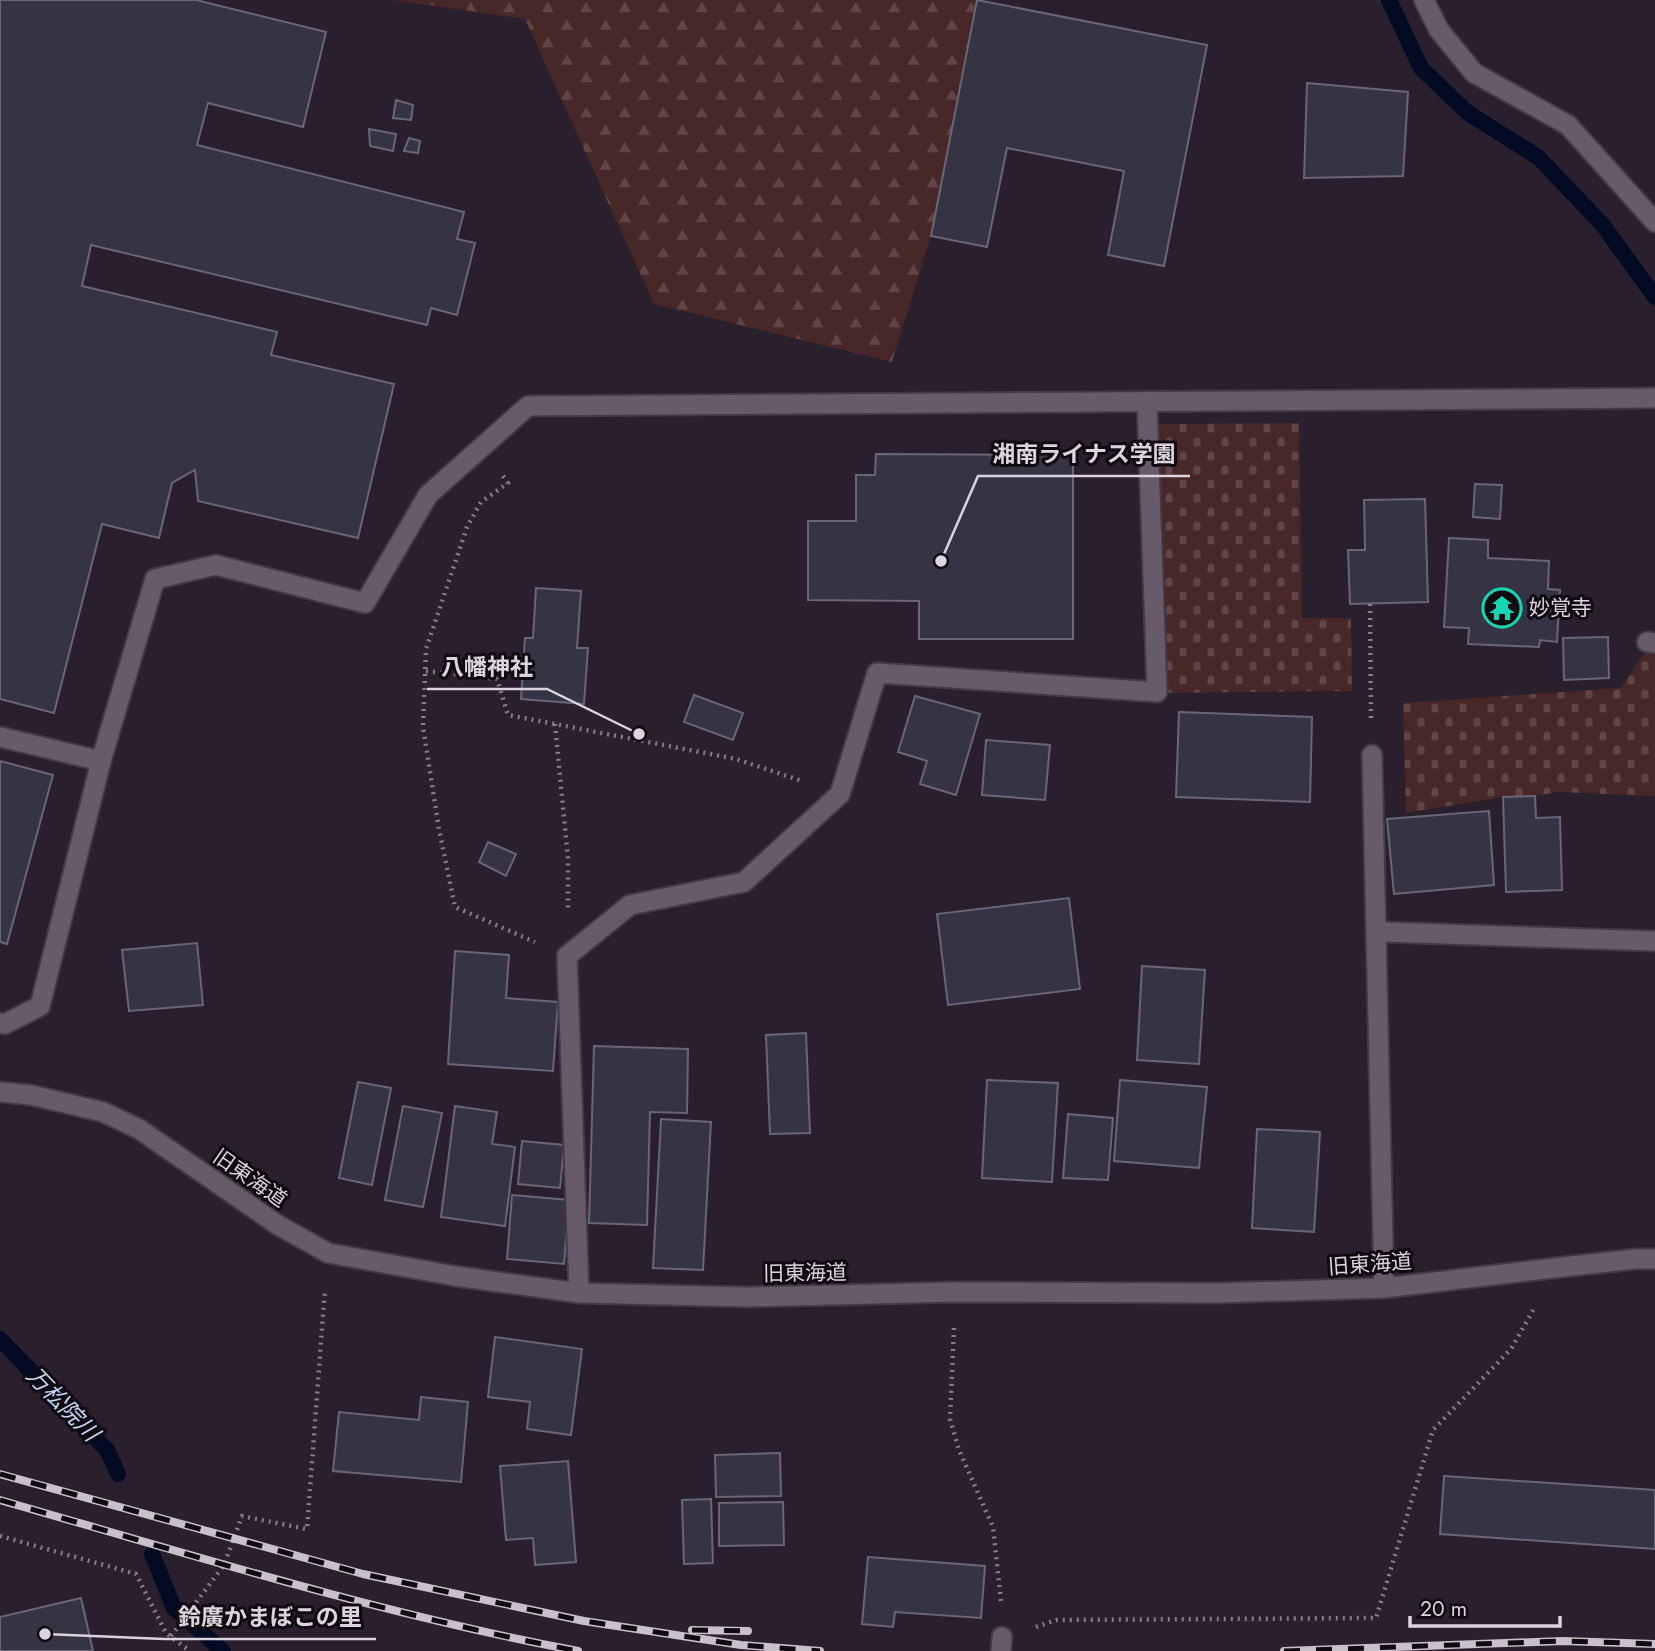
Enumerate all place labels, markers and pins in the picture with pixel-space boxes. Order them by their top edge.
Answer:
callout: 湘南ライナス学園 [978,432,1190,476]
temple icon: 妙覚寺 [1481,587,1523,629]
place label: 妙覚寺 [1529,593,1592,623]
callout: 八幡神社 [427,645,547,689]
callout: 鈴廣かまぼこの里 [164,1595,376,1639]

